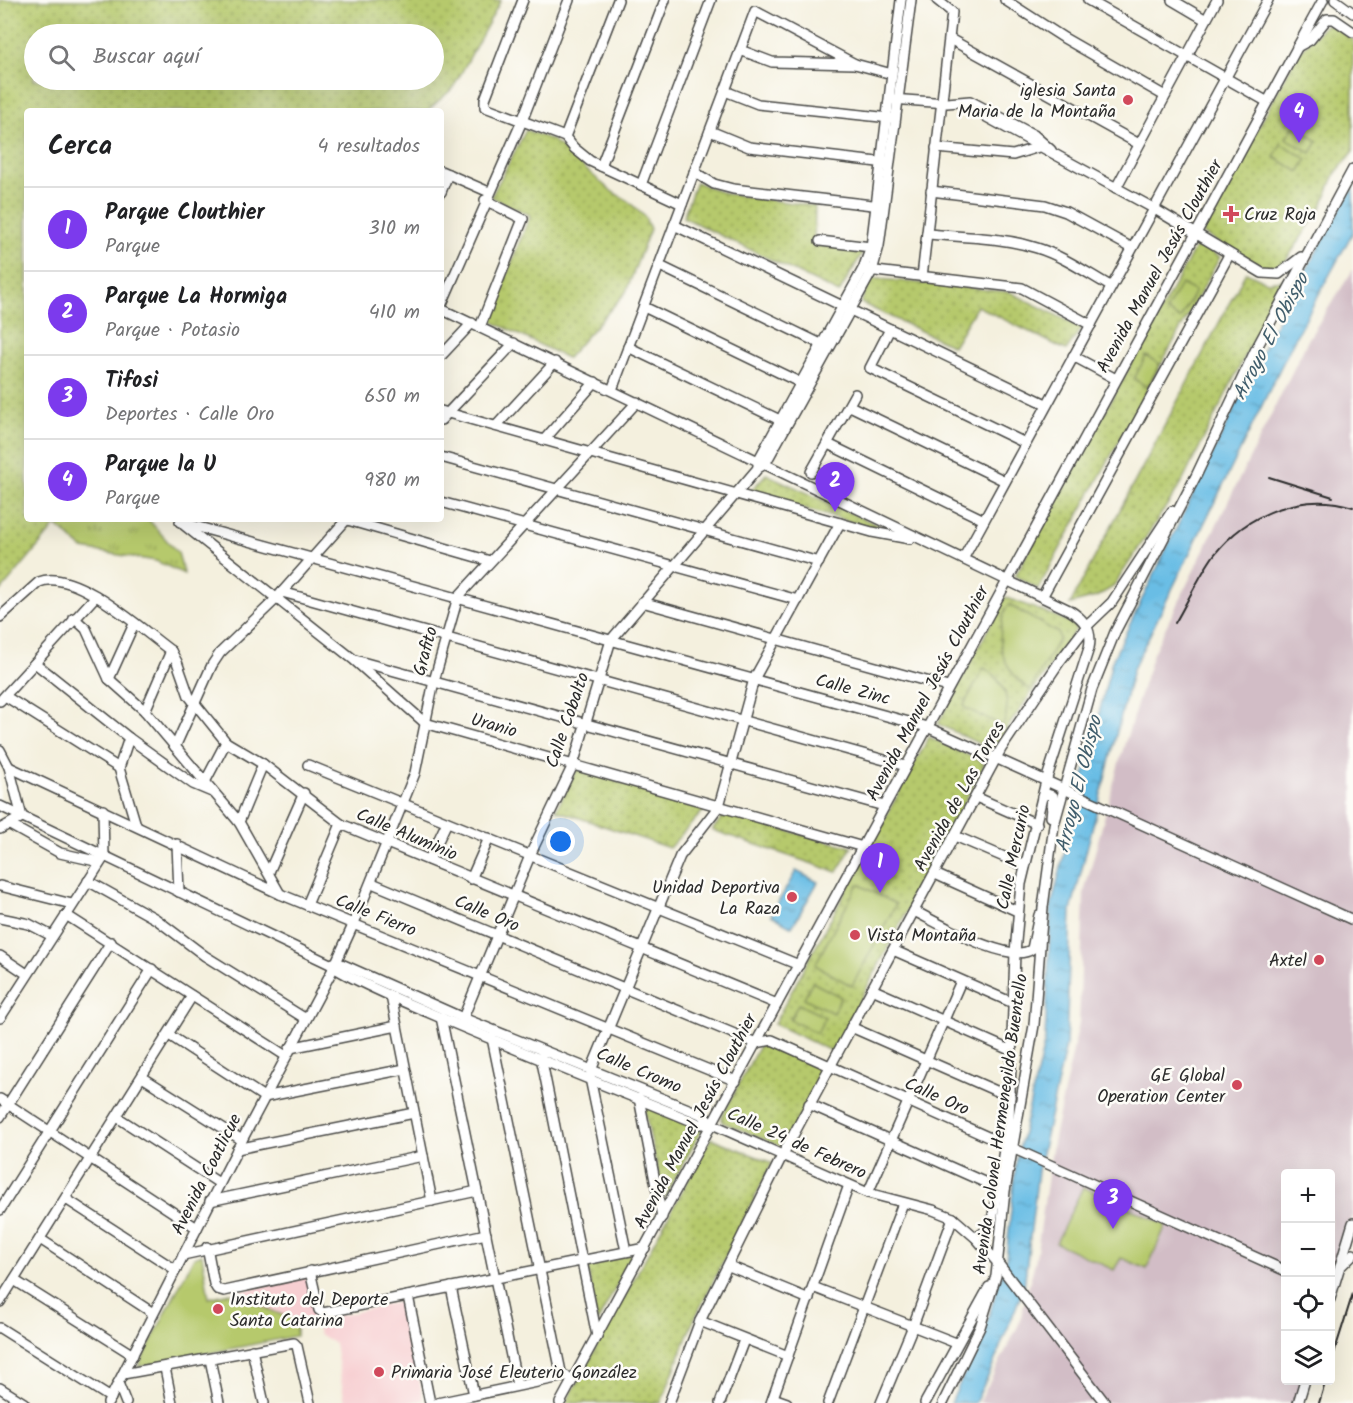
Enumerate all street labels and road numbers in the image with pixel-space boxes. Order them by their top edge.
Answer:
street label: Avenida Manuel Jesús Clouthier [1089,154,1232,379]
street label: Avenida Manuel Jesús Clouthier [859,580,998,807]
street label: Grafito [406,623,447,679]
street label: Calle Zinc [812,667,893,714]
street label: Calle Cobalto [538,669,598,772]
street label: Uranio [467,706,520,747]
street label: Avenida de Las Torres [907,716,1014,877]
street label: Calle Aluminio [351,801,462,870]
street label: Calle Mercurio [989,802,1040,913]
street label: Calle Fierro [330,887,420,946]
street label: Calle Oro [449,888,524,941]
street label: Avenida Colonel Hermenegildo Buentello [966,972,1037,1277]
street label: Avenida Manuel Jesús Clouthier [627,1008,766,1235]
street label: Calle Cromo [591,1040,686,1102]
street label: Calle Oro [899,1070,974,1125]
street label: Calle 24 de Febrero [722,1101,871,1188]
street label: Avenida Coatlicue [164,1109,250,1241]

